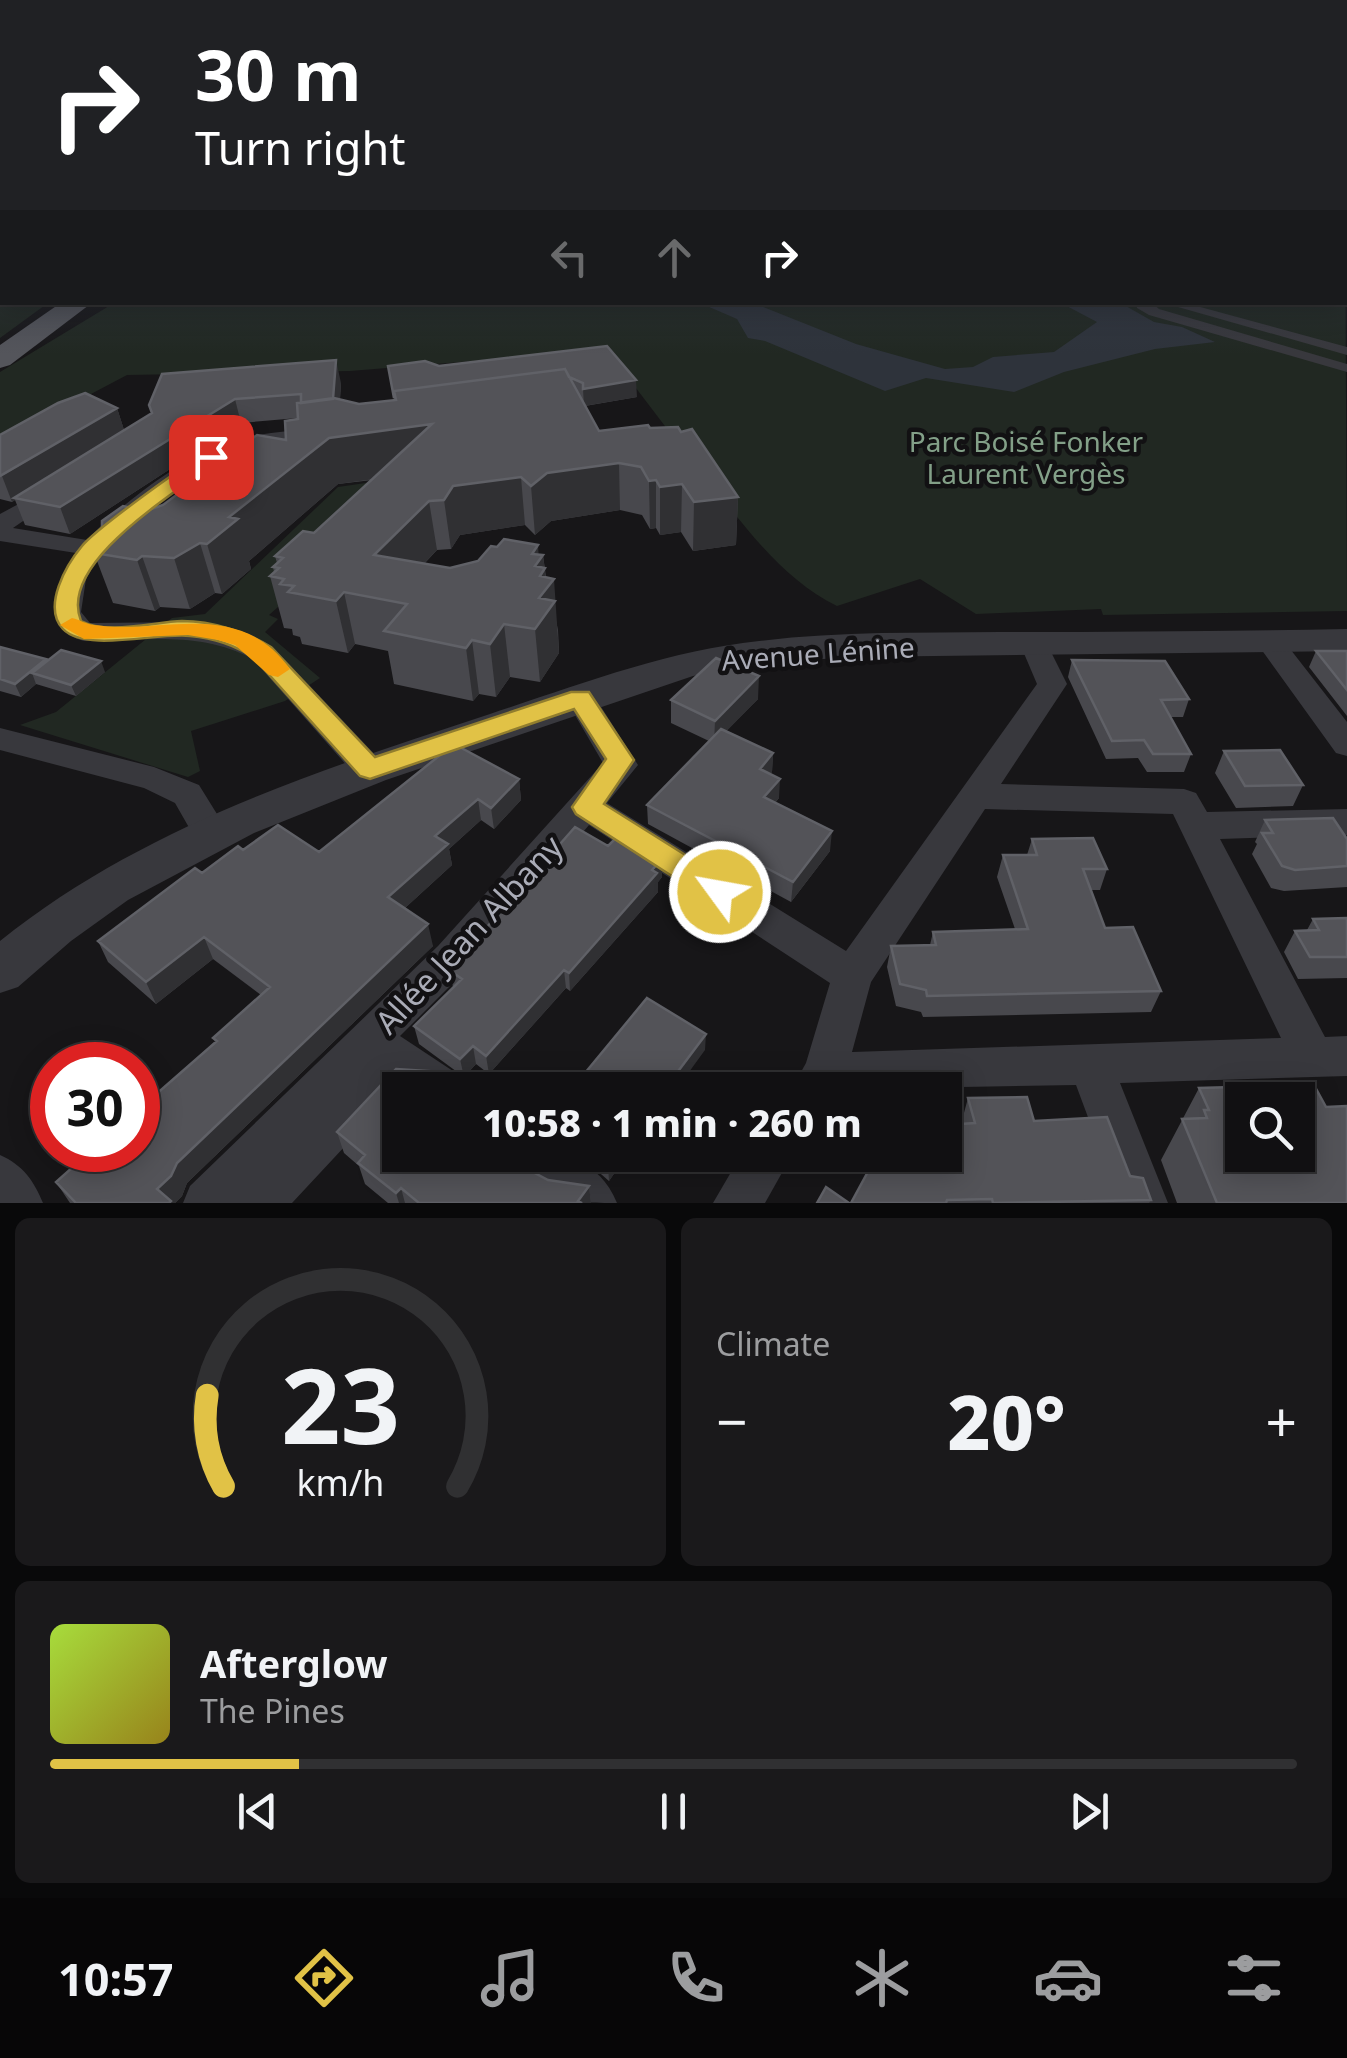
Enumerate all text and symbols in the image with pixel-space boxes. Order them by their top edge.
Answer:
text: 30 m [195,26,362,122]
icon: right [30,40,160,170]
text: Turn right [195,117,406,178]
icon: left [542,230,597,285]
icon: ahead [647,230,702,285]
icon: right [752,230,807,285]
pin [169,415,254,500]
park label: Parc Boisé Fonker Laurent Vergès [909,422,1144,492]
icon: arrive [184,430,239,485]
street label: Avenue Lénine [720,627,916,679]
street label: Allée Jean Albany [365,825,572,1043]
position arrow [668,840,772,944]
speed limit sign: 30 [30,1042,160,1172]
map controls [1225,1082,1315,1172]
button: search [1225,1082,1315,1172]
text: 10:58 · 1 min · 260 m [482,1096,862,1148]
text: Climate [716,1322,830,1365]
text: 23 [281,1333,400,1474]
text: 20° [947,1370,1066,1472]
text: − [716,1383,747,1458]
text: + [1266,1383,1297,1458]
text: km/h [297,1458,384,1506]
text: Afterglow [200,1637,388,1689]
text: The Pines [200,1689,345,1732]
icon: previous [230,1784,285,1839]
icon: pause [646,1784,701,1839]
icon: next [1062,1784,1117,1839]
icon: directions [289,1943,359,2013]
icon: music [475,1943,545,2013]
icon: phone [661,1943,731,2013]
icon: climate [847,1943,917,2013]
icon: car [1033,1943,1103,2013]
icon: filters [1219,1943,1289,2013]
text: 10:57 [58,1948,174,2009]

